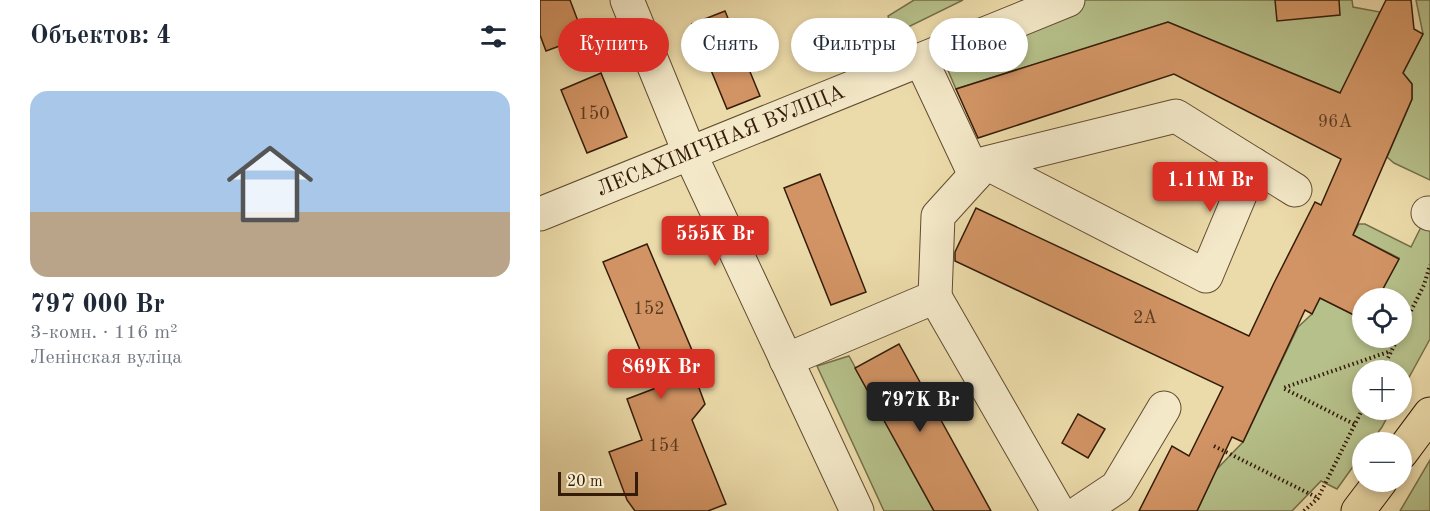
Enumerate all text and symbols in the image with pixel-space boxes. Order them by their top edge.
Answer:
chip: Купить [558,18,669,72]
chip: Снять [681,18,779,72]
chip: Фильтры [791,18,917,72]
chip: Новое [929,18,1028,72]
icon: filters [477,20,510,53]
text: Объектов: 4 [30,23,171,49]
street label: ЛЕСАХІМІЧНАЯ ВУЛІЦА [594,81,848,200]
house number: 150 [578,105,610,123]
house number: 96А [1318,113,1353,131]
icon: home [216,130,324,238]
pin: 1.11M Br [1148,162,1272,213]
text: 1.11M Br [1167,171,1253,191]
pin: 555K Br [660,216,770,267]
text: 555K Br [676,225,754,245]
map controls [1352,288,1412,492]
button: locate [1352,288,1412,348]
text: 797 000 Br [30,292,165,318]
house number: 152 [633,300,665,318]
house number: 2А [1133,309,1157,327]
text: 3-комн. · 116 m² [30,323,178,343]
text: Ленінская вуліца [30,348,182,368]
pin: 869K Br [606,349,716,400]
text: 869K Br [622,358,700,378]
button: + [1352,360,1412,420]
pin: 797K Br [865,382,975,433]
text: 797K Br [881,391,959,411]
button: − [1352,432,1412,492]
house number: 154 [648,437,680,455]
scale bar [558,469,638,496]
text: 20 m [567,474,603,490]

